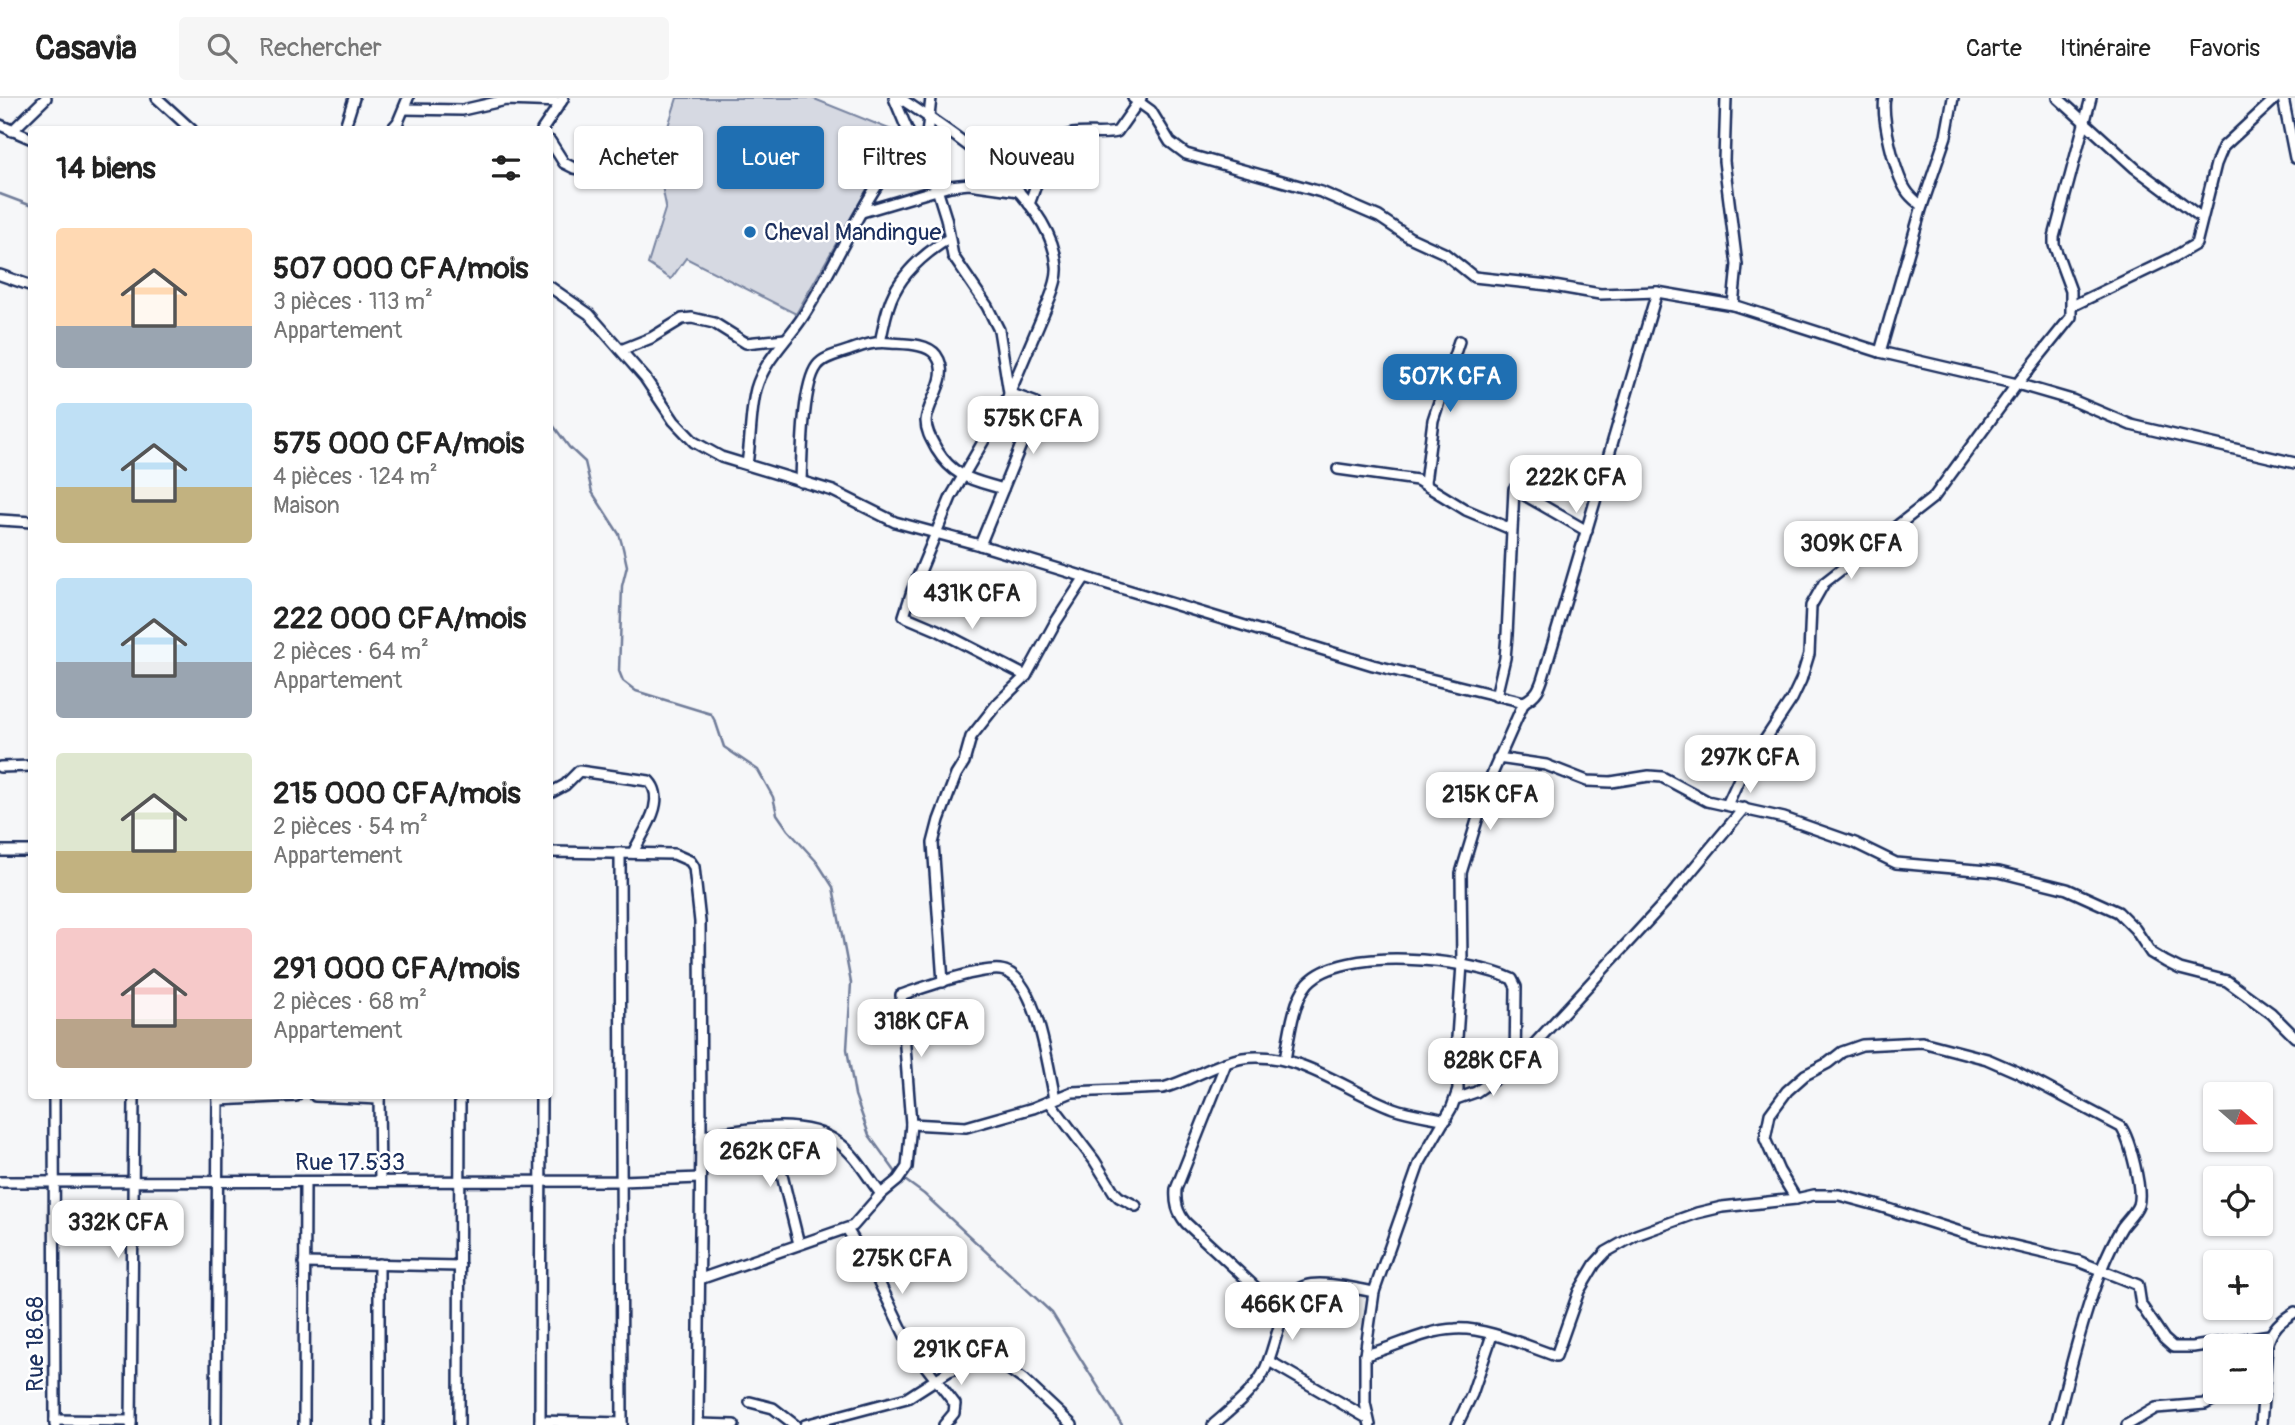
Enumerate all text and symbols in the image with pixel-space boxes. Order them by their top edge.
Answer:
search box [179,17,669,80]
text: Casavia [35,28,137,69]
icon: search [203,29,241,67]
text: Rechercher [259,32,382,64]
text: Carte [1966,34,2022,63]
text: Itinéraire [2060,34,2151,63]
text: Favoris [2189,34,2260,63]
chip: Acheter [574,126,703,189]
chip: Louer [717,126,824,189]
chip: Filtres [838,126,951,189]
chip: Nouveau [965,126,1099,189]
icon: filters [487,149,525,187]
text: 14 biens [56,150,156,187]
place label: Cheval Mandingue [764,218,942,247]
marker: Cheval Mandingue [742,224,758,240]
text: 507 000 CFA/mois [273,250,528,287]
icon: home [112,256,196,340]
text: 3 pièces · 113 m² [273,287,433,316]
text: Appartement [273,316,402,345]
pin: 507K CFA [1378,354,1522,414]
text: 507K CFA [1399,362,1501,391]
pin: 575K CFA [961,396,1105,456]
text: 575K CFA [984,404,1082,433]
text: 575 000 CFA/mois [273,425,524,462]
icon: home [112,431,196,515]
pin: 222K CFA [1504,456,1648,515]
text: 4 pièces · 124 m² [273,462,438,491]
text: 222K CFA [1526,463,1626,492]
text: Maison [273,491,340,520]
pin: 309K CFA [1779,522,1923,581]
text: 309K CFA [1800,529,1902,558]
pin: 431K CFA [900,572,1044,631]
text: 431K CFA [924,579,1021,608]
text: 222 000 CFA/mois [273,600,526,637]
icon: home [112,606,196,690]
text: 2 pièces · 64 m² [273,637,429,666]
text: Appartement [273,666,402,695]
pin: 297K CFA [1678,736,1822,795]
text: 297K CFA [1701,743,1799,772]
pin: 215K CFA [1418,772,1562,832]
text: 215 000 CFA/mois [273,775,521,812]
text: 215K CFA [1442,780,1538,809]
icon: home [112,781,196,865]
text: 2 pièces · 54 m² [273,812,428,841]
text: Appartement [273,841,402,870]
text: 291 000 CFA/mois [273,950,520,987]
icon: home [112,956,196,1040]
text: 2 pièces · 68 m² [273,987,427,1016]
pin: 318K CFA [849,1000,993,1059]
text: 318K CFA [873,1007,969,1036]
text: Appartement [273,1016,402,1045]
pin: 828K CFA [1421,1038,1565,1098]
text: 828K CFA [1444,1046,1542,1075]
north arrow [2203,1082,2273,1152]
map controls [2203,1082,2273,1404]
pin: 262K CFA [698,1130,842,1189]
text: 262K CFA [720,1137,820,1166]
street label: Rue 17.533 [295,1148,405,1177]
button: locate [2203,1166,2273,1236]
pin: 332K CFA [46,1200,190,1260]
text: 332K CFA [68,1208,168,1237]
pin: 275K CFA [830,1236,974,1296]
text: 275K CFA [852,1244,952,1273]
button: + [2203,1250,2273,1320]
pin: 466K CFA [1220,1282,1364,1342]
text: 466K CFA [1241,1290,1343,1319]
street label: Rue 18.68 [21,1296,50,1392]
pin: 291K CFA [889,1328,1033,1387]
button: − [2203,1334,2273,1404]
text: 291K CFA [913,1335,1009,1364]

